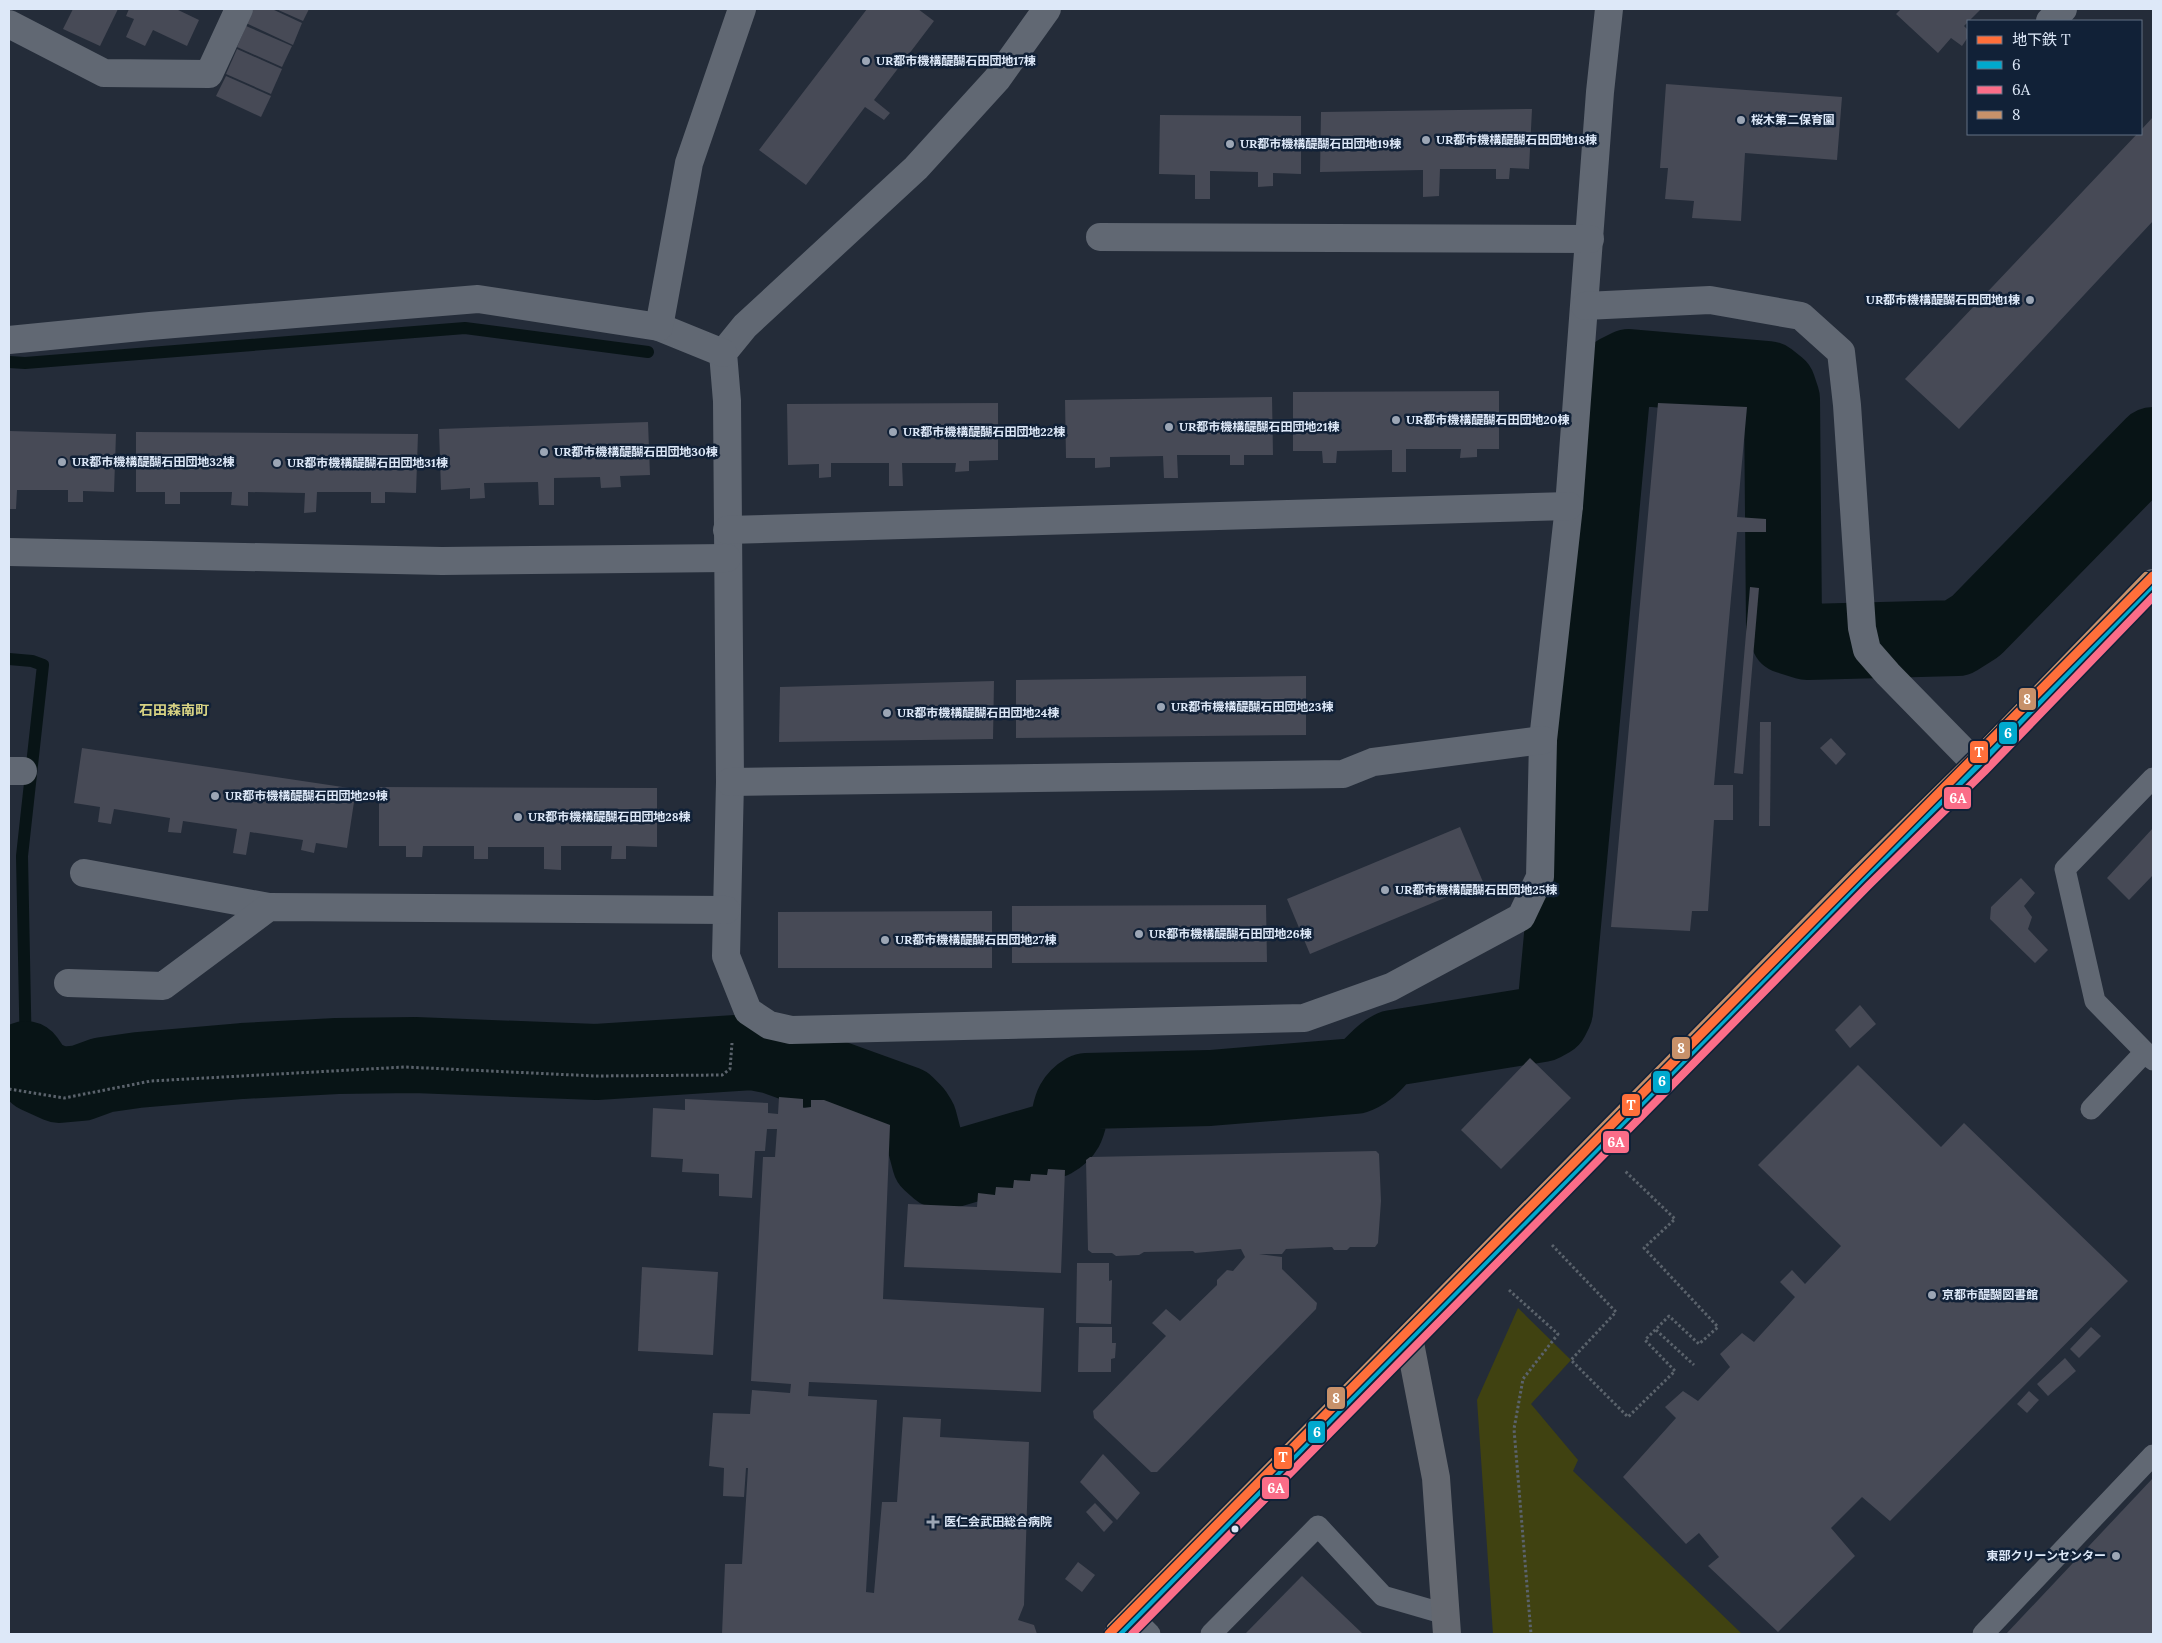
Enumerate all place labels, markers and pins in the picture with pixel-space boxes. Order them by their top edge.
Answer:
place label: UR都市機構醍醐石田団地17棟 [876,53,1036,68]
marker: UR都市機構醍醐石田団地17棟 [860,55,872,67]
place label: 桜木第二保育園 [1751,112,1835,127]
marker: 桜木第二保育園 [1735,114,1747,126]
place label: UR都市機構醍醐石田団地18棟 [1436,132,1597,147]
marker: UR都市機構醍醐石田団地18棟 [1420,134,1432,146]
place label: UR都市機構醍醐石田団地19棟 [1240,136,1401,151]
marker: UR都市機構醍醐石田団地19棟 [1224,138,1236,150]
place label: UR都市機構醍醐石田団地1棟 [1866,292,2020,307]
marker: UR都市機構醍醐石田団地1棟 [2024,294,2036,306]
place label: UR都市機構醍醐石田団地20棟 [1406,412,1569,427]
marker: UR都市機構醍醐石田団地20棟 [1390,414,1402,426]
place label: UR都市機構醍醐石田団地21棟 [1179,419,1340,434]
marker: UR都市機構醍醐石田団地21棟 [1163,421,1175,433]
place label: UR都市機構醍醐石田団地22棟 [903,424,1065,439]
marker: UR都市機構醍醐石田団地22棟 [887,426,899,438]
place label: UR都市機構醍醐石田団地30棟 [554,444,718,459]
marker: UR都市機構醍醐石田団地30棟 [538,446,550,458]
place label: UR都市機構醍醐石田団地32棟 [72,454,234,469]
place label: UR都市機構醍醐石田団地31棟 [287,455,448,470]
marker: UR都市機構醍醐石田団地32棟 [56,456,68,468]
marker: UR都市機構醍醐石田団地31棟 [271,457,283,469]
place label: UR都市機構醍醐石田団地23棟 [1171,699,1333,714]
marker: UR都市機構醍醐石田団地23棟 [1155,701,1167,713]
place label: UR都市機構醍醐石田団地24棟 [897,705,1059,720]
marker: UR都市機構醍醐石田団地24棟 [881,707,893,719]
place label: UR都市機構醍醐石田団地29棟 [225,788,388,803]
marker: UR都市機構醍醐石田団地29棟 [209,790,221,802]
place label: UR都市機構醍醐石田団地28棟 [528,809,691,824]
marker: UR都市機構醍醐石田団地28棟 [512,811,524,823]
place label: UR都市機構醍醐石田団地25棟 [1395,882,1557,897]
marker: UR都市機構醍醐石田団地25棟 [1379,884,1391,896]
place label: UR都市機構醍醐石田団地26棟 [1149,926,1312,941]
marker: UR都市機構醍醐石田団地26棟 [1133,928,1145,940]
place label: UR都市機構醍醐石田団地27棟 [895,932,1056,947]
marker: UR都市機構醍醐石田団地27棟 [879,934,891,946]
place label: 京都市醍醐図書館 [1942,1287,2038,1302]
marker: 京都市醍醐図書館 [1926,1289,1938,1301]
place label: 医仁会武田総合病院 [944,1514,1052,1529]
marker: 医仁会武田総合病院 [926,1515,940,1529]
unlabelled marker [1230,1524,1240,1534]
place label: 東部クリーンセンター [1987,1548,2106,1563]
marker: 東部クリーンセンター [2110,1550,2122,1562]

